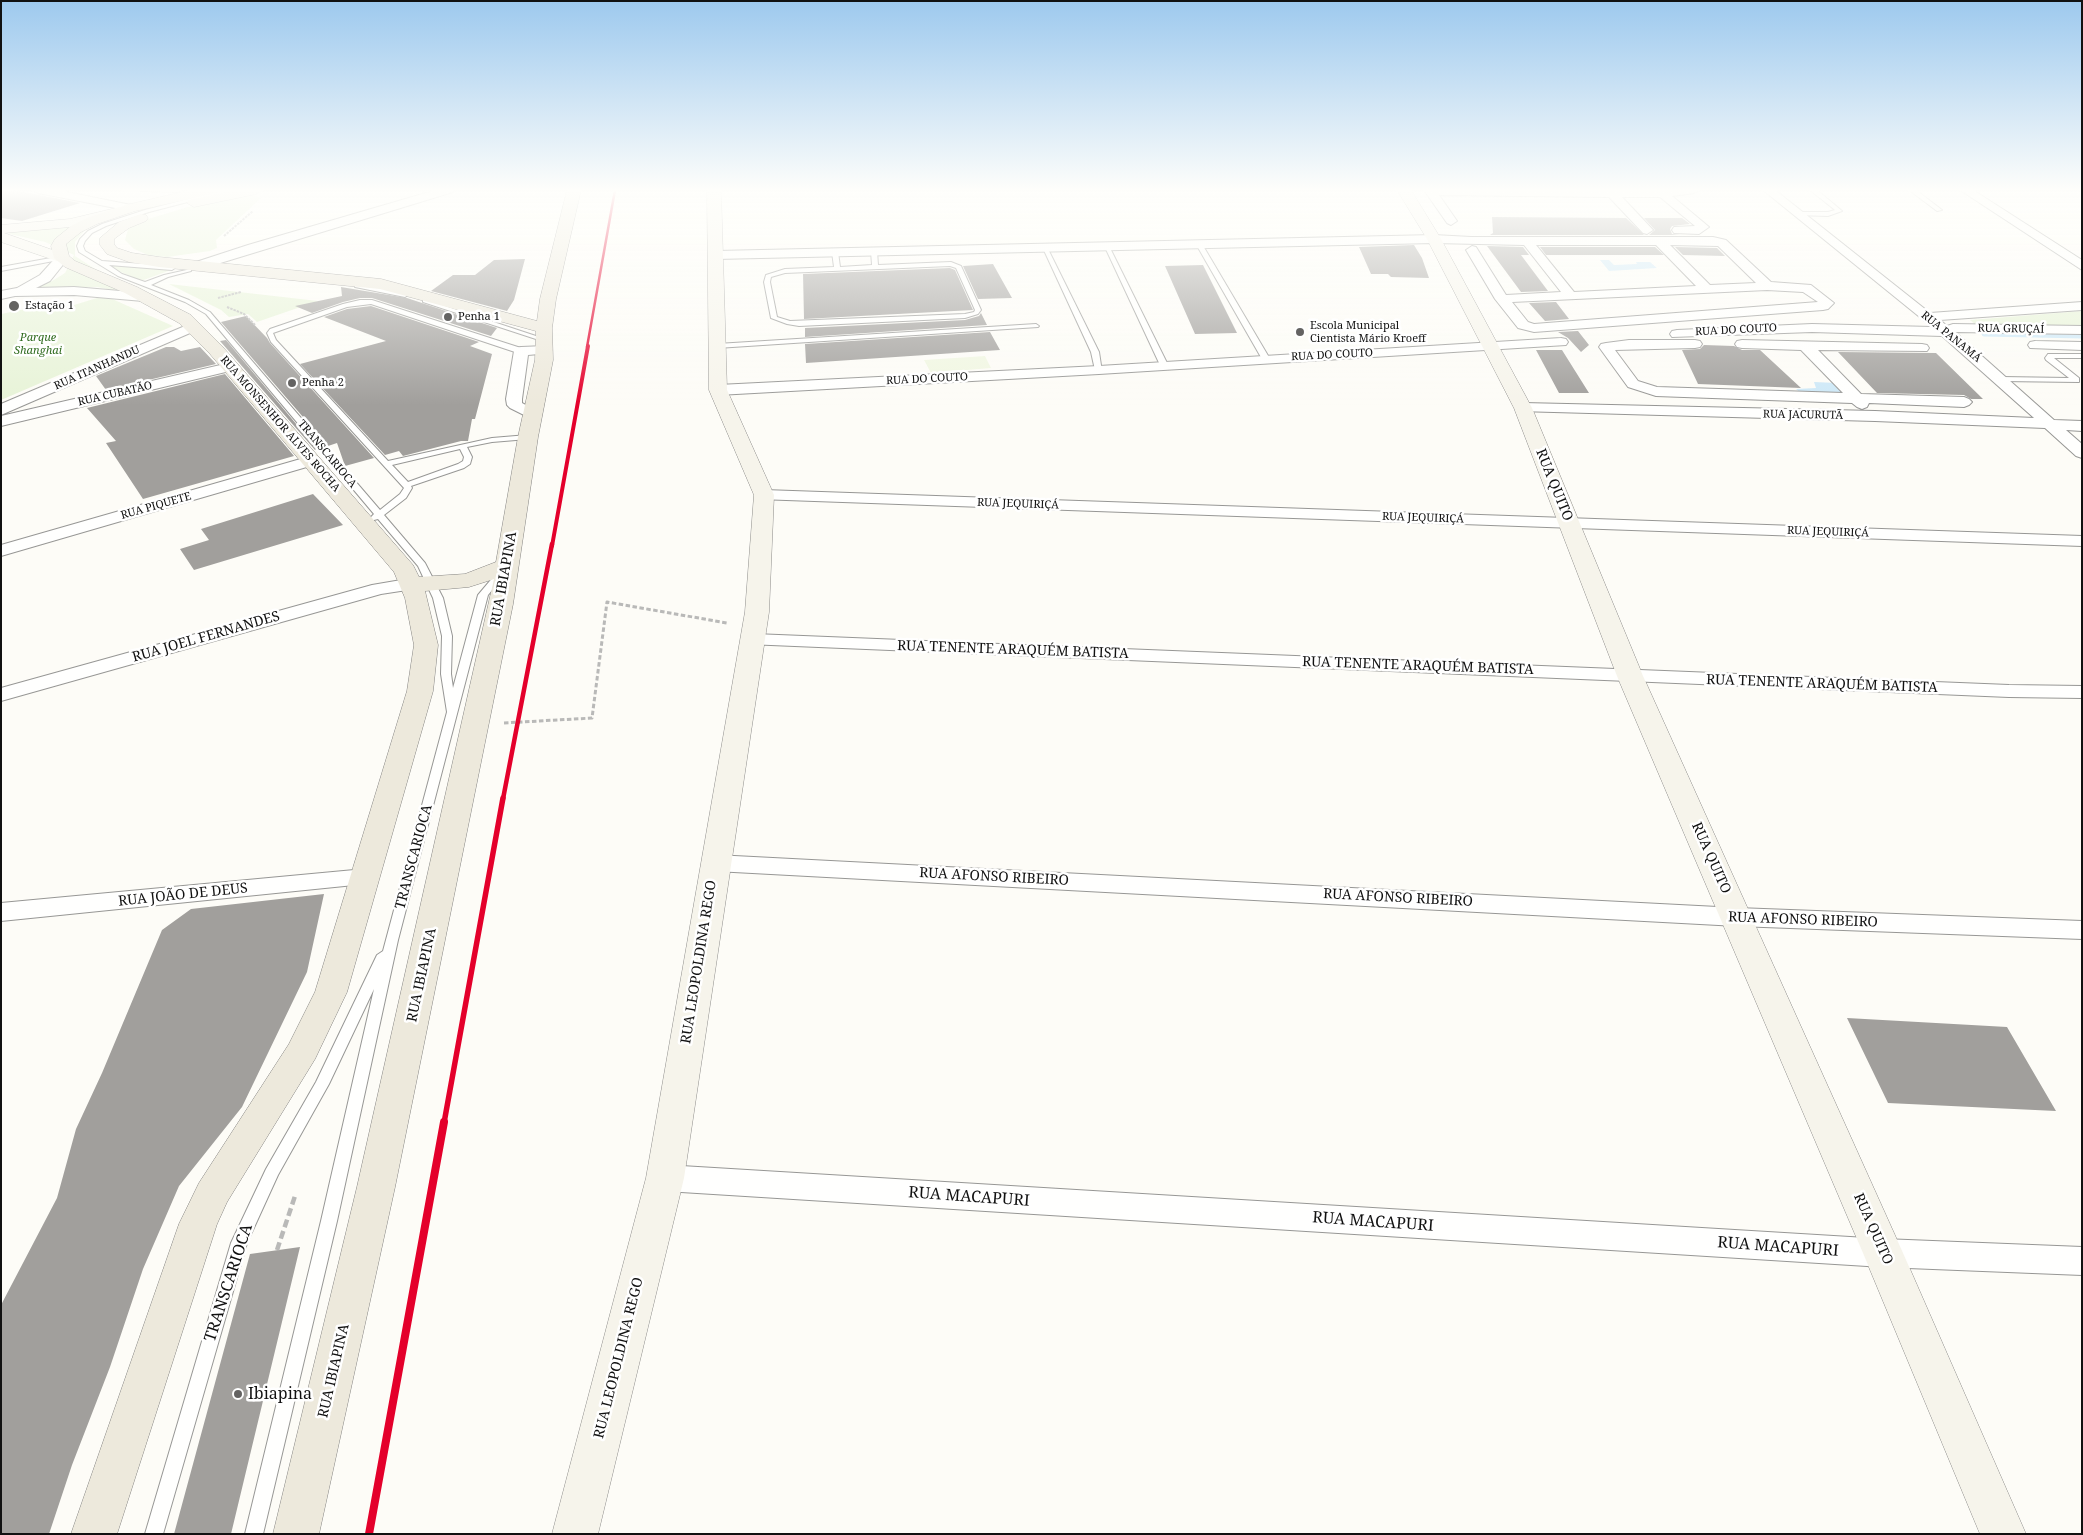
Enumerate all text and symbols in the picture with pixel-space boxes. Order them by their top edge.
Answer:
marker: Estação 1 [7,299,21,313]
place label: Estação 1 [25,299,74,313]
street label: RUA PANAMÁ [1918,309,1984,365]
place label: Penha 1 [458,310,500,324]
marker: Penha 1 [442,311,454,323]
place label: Escola Municipal Cientista Mário Kroeff [1310,319,1426,345]
street label: RUA DO COUTO [1695,321,1777,339]
street label: RUA GRUÇAÍ [1977,322,2045,336]
marker: Escola Municipal Cientista Mário Kroeff [1294,326,1306,338]
park label: Parque Shanghai [14,331,62,357]
street label: RUA ITANHANDU [52,343,142,393]
street label: RUA DO COUTO [1291,346,1373,364]
street label: RUA MONSENHOR ALVES ROCHA [217,353,343,495]
street label: RUA DO COUTO [886,370,968,388]
place label: Penha 2 [302,376,344,390]
marker: Penha 2 [286,377,298,389]
street label: RUA CUBATÃO [77,379,153,409]
street label: RUA JACURUTÃ [1763,408,1843,422]
street label: TRANSCARIOCA [295,417,359,491]
street label: RUA QUITO [1532,446,1576,524]
street label: RUA PIQUETE [119,490,193,522]
street label: RUA JEQUIRIÇÁ [977,496,1059,512]
street label: RUA JEQUIRIÇÁ [1382,510,1464,526]
street label: RUA JEQUIRIÇÁ [1787,524,1869,540]
street label: RUA IBIAPINA [487,530,521,628]
street label: RUA JOEL FERNANDES [130,608,282,666]
street label: RUA TENENTE ARAQUÉM BATISTA [897,638,1129,662]
street label: RUA TENENTE ARAQUÉM BATISTA [1302,654,1534,678]
street label: RUA TENENTE ARAQUÉM BATISTA [1706,672,1938,696]
street label: TRANSCARIOCA [392,803,436,911]
street label: RUA QUITO [1688,820,1734,896]
street label: RUA AFONSO RIBEIRO [919,865,1069,889]
street label: RUA LEOPOLDINA REGO [678,879,720,1045]
street label: RUA JOÃO DE DEUS [117,880,249,910]
street label: RUA AFONSO RIBEIRO [1323,886,1473,910]
street label: RUA AFONSO RIBEIRO [1728,909,1878,931]
street label: RUA IBIAPINA [404,926,440,1024]
street label: RUA MACAPURI [908,1183,1030,1211]
street label: RUA QUITO [1850,1191,1896,1267]
street label: RUA MACAPURI [1312,1208,1434,1236]
street label: TRANSCARIOCA [201,1222,257,1344]
street label: RUA MACAPURI [1717,1233,1839,1261]
street label: RUA LEOPOLDINA REGO [591,1276,647,1440]
street label: RUA IBIAPINA [315,1322,353,1420]
place label: Ibiapina [248,1384,312,1404]
marker: Ibiapina [232,1388,244,1400]

